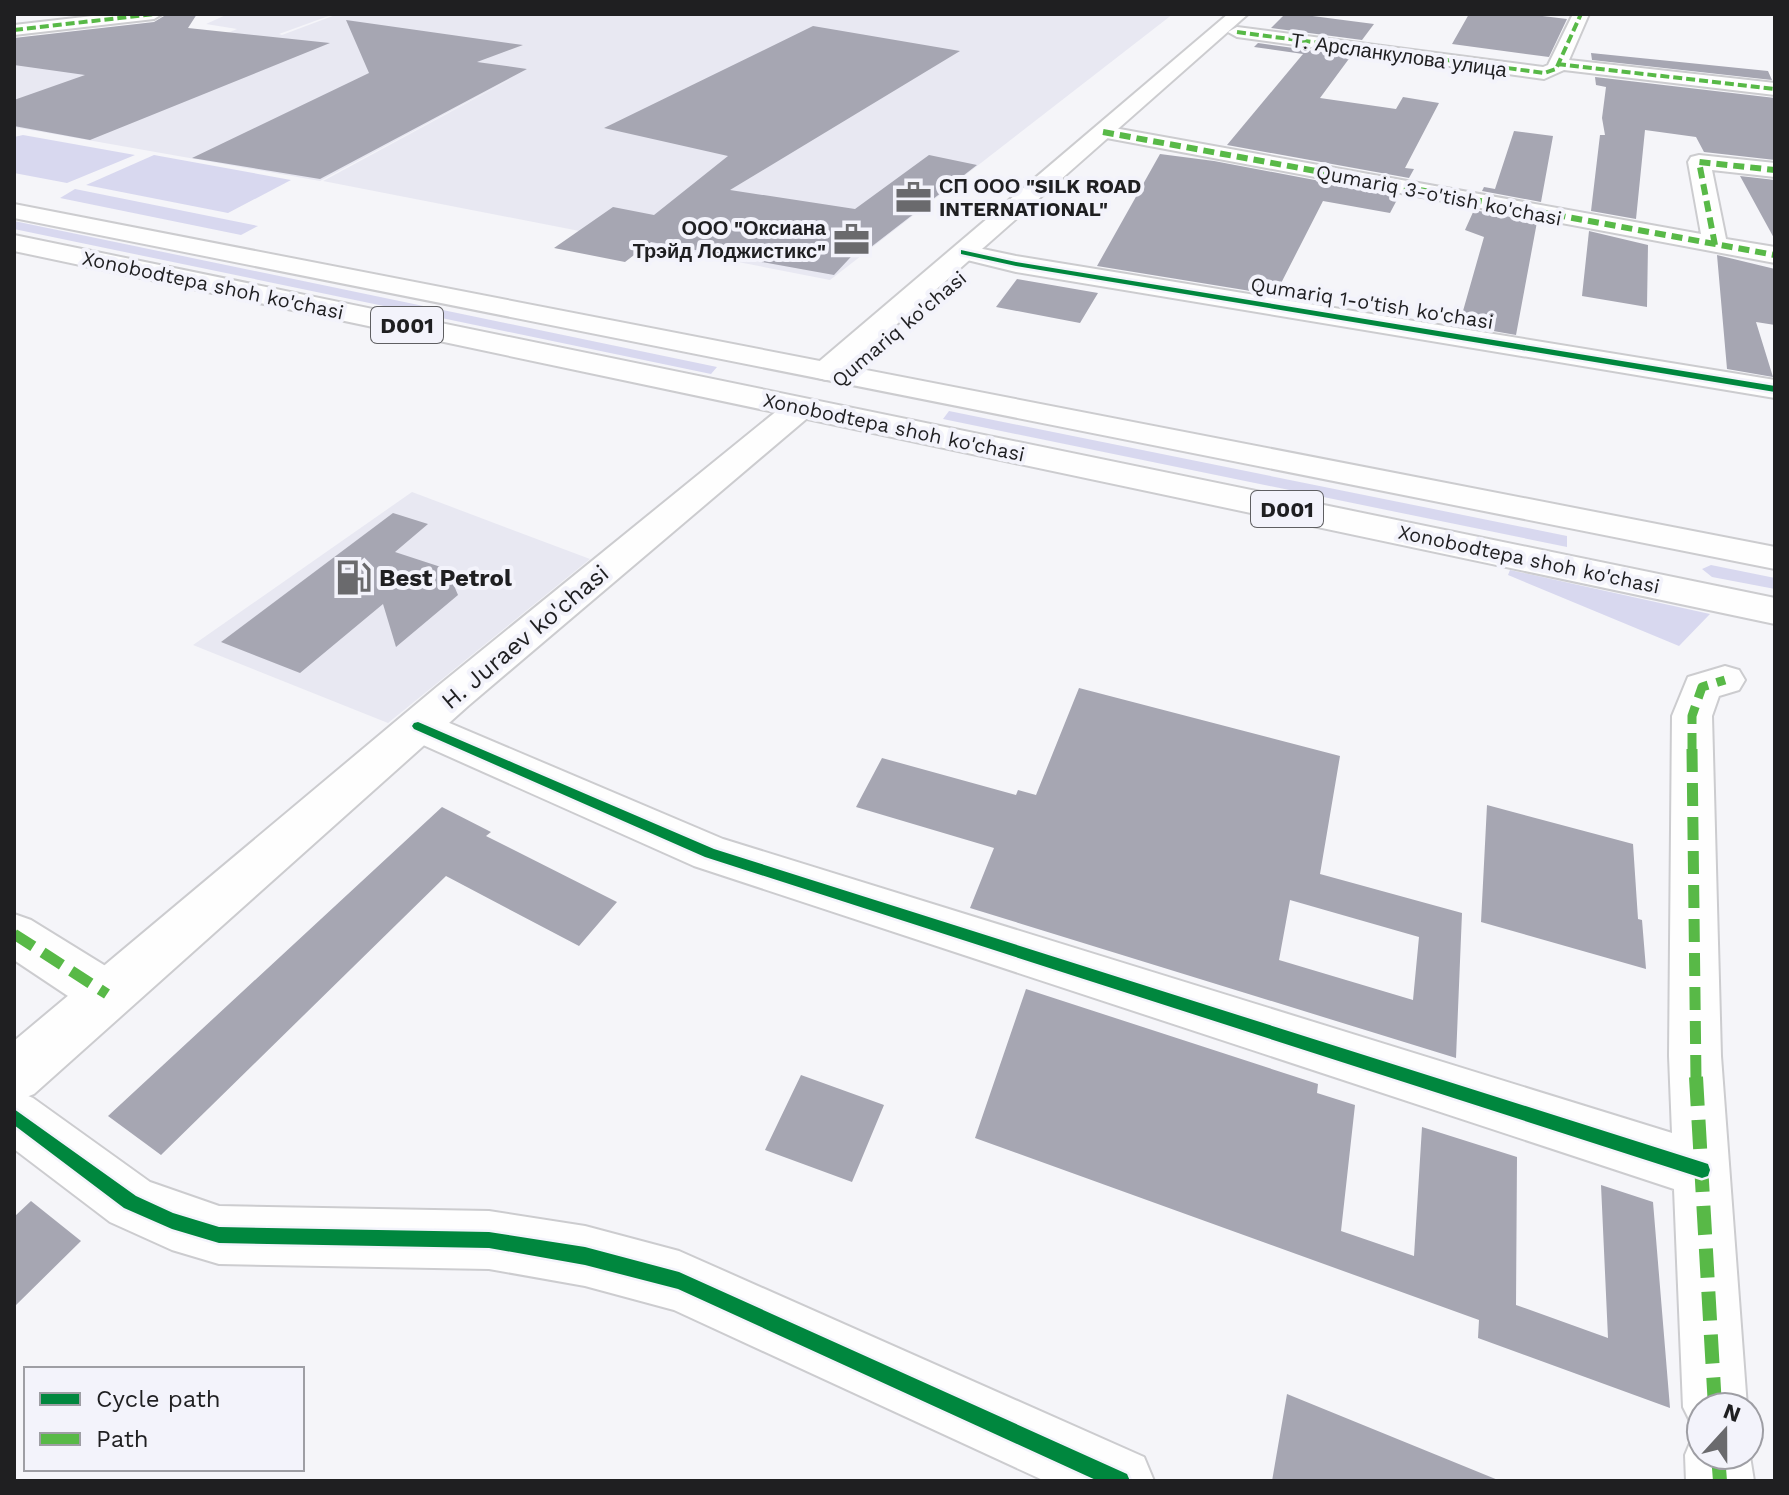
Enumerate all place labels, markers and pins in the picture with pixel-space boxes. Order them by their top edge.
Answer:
place label: СП ООО "SILK ROAD INTERNATIONAL" [939,174,1141,221]
office icon: СП ООО "SILK ROAD INTERNATIONAL" [894,179,932,217]
place label: ООО "Оксиана Трэйд Лоджистикс" [633,216,827,263]
office icon: ООО "Оксиана Трэйд Лоджистикс" [833,221,871,259]
fuel station icon: Best Petrol [334,559,372,597]
place label: Best Petrol [379,564,512,592]

